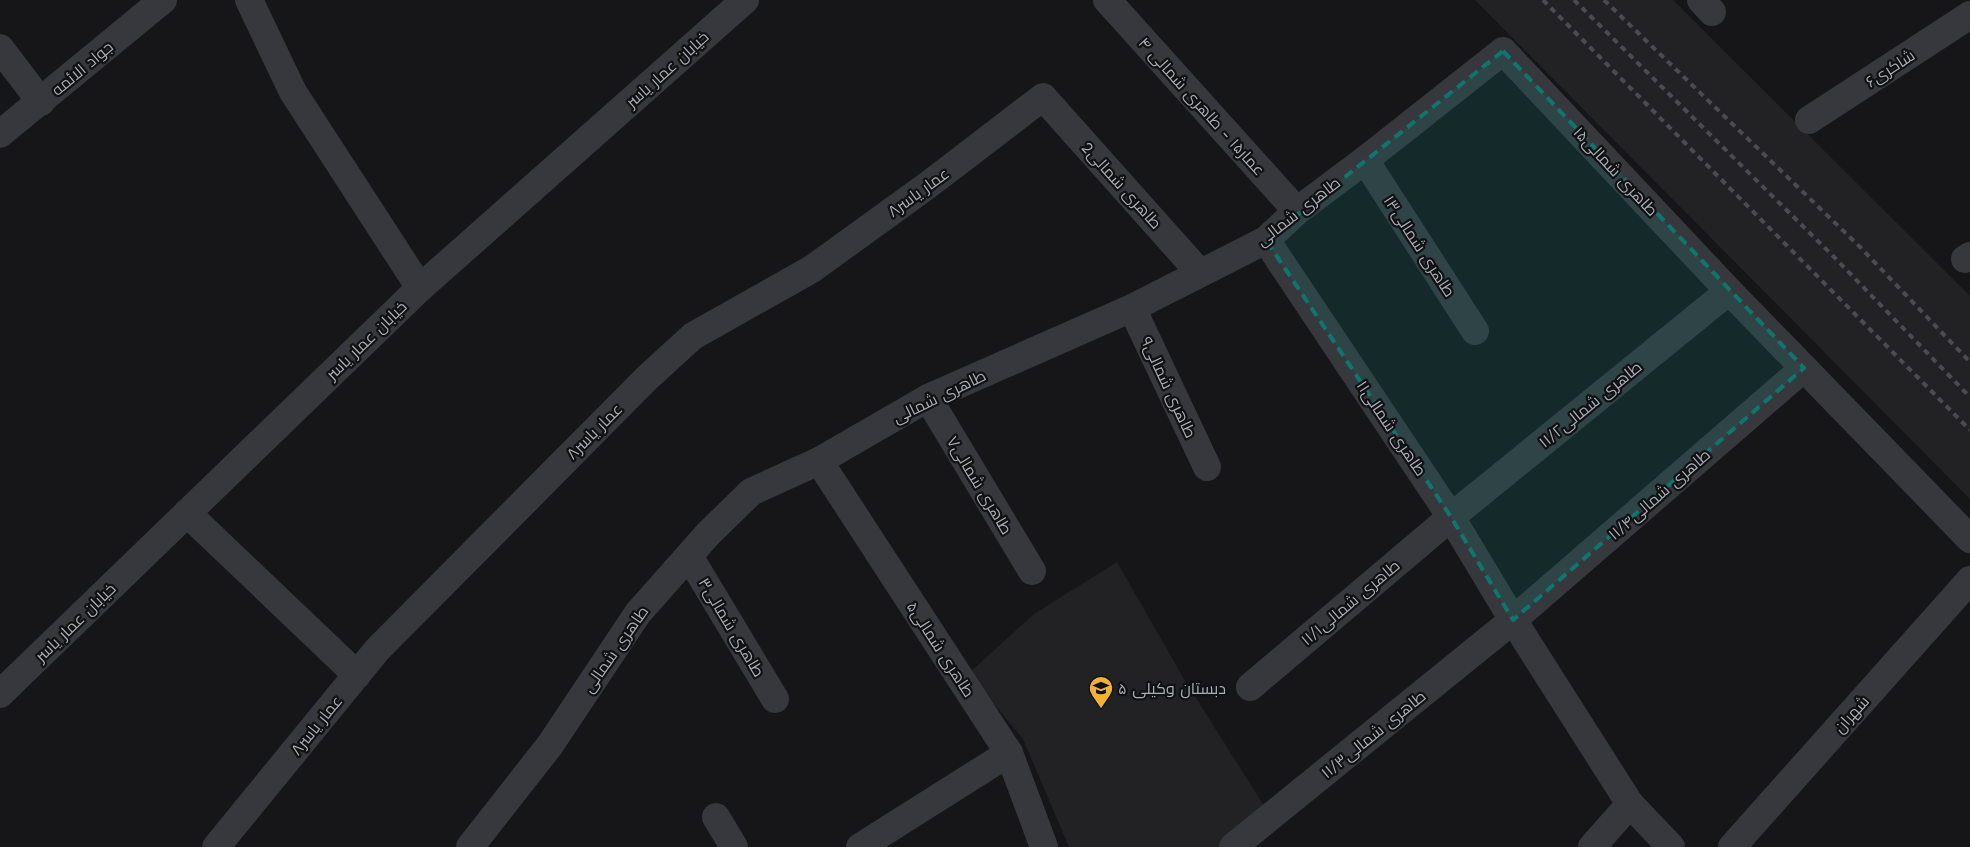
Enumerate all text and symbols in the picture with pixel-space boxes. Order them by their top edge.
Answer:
street label: خیابان عمار یاسر [621,27,713,113]
street label: عمار۱۵ - طاهری شمالی ۴ [1134,33,1269,180]
street label: جواد الائمه [48,37,117,100]
street label: شاکری۶ [1862,46,1919,92]
street label: طاهری شمالی۱۵ [1569,123,1662,221]
street label: طاهری شمالی2 [1077,138,1166,233]
street label: عمار یاسر۸ [884,164,953,221]
street label: طاهری شمالی [1253,173,1345,251]
street label: طاهری شمالی۱۳ [1379,192,1459,301]
street label: خیابان عمار یاسر [321,297,411,385]
street label: طاهری شمالی۹ [1136,334,1200,441]
street label: طاهری شمالی۱۱/۲ [1535,357,1646,452]
street label: طاهری شمالی [890,366,989,428]
street label: طاهری شمالی۱۱ [1352,377,1431,480]
street label: عمار یاسر۸ [562,399,626,463]
street label: طاهری شمالی۷ [942,433,1016,538]
street label: طاهری شمالی۱۱/۴ [1605,445,1715,545]
street label: طاهری شمالی۱۱/۱ [1297,556,1404,650]
street label: طاهری شمالی۳ [694,574,769,681]
street label: خیابان عمار یاسر [30,579,120,667]
street label: طاهری شمالی۵ [902,598,978,701]
street label: طاهری شمالی [579,602,653,697]
school or university icon: دبستان وکیلی ۵ [1088,675,1114,709]
place label: دبستان وکیلی ۵ [1118,679,1226,699]
street label: طاهری شمالی۱۱/۳ [1317,686,1430,783]
street label: عمار یاسر۸ [287,692,346,759]
street label: شهران [1830,692,1874,738]

